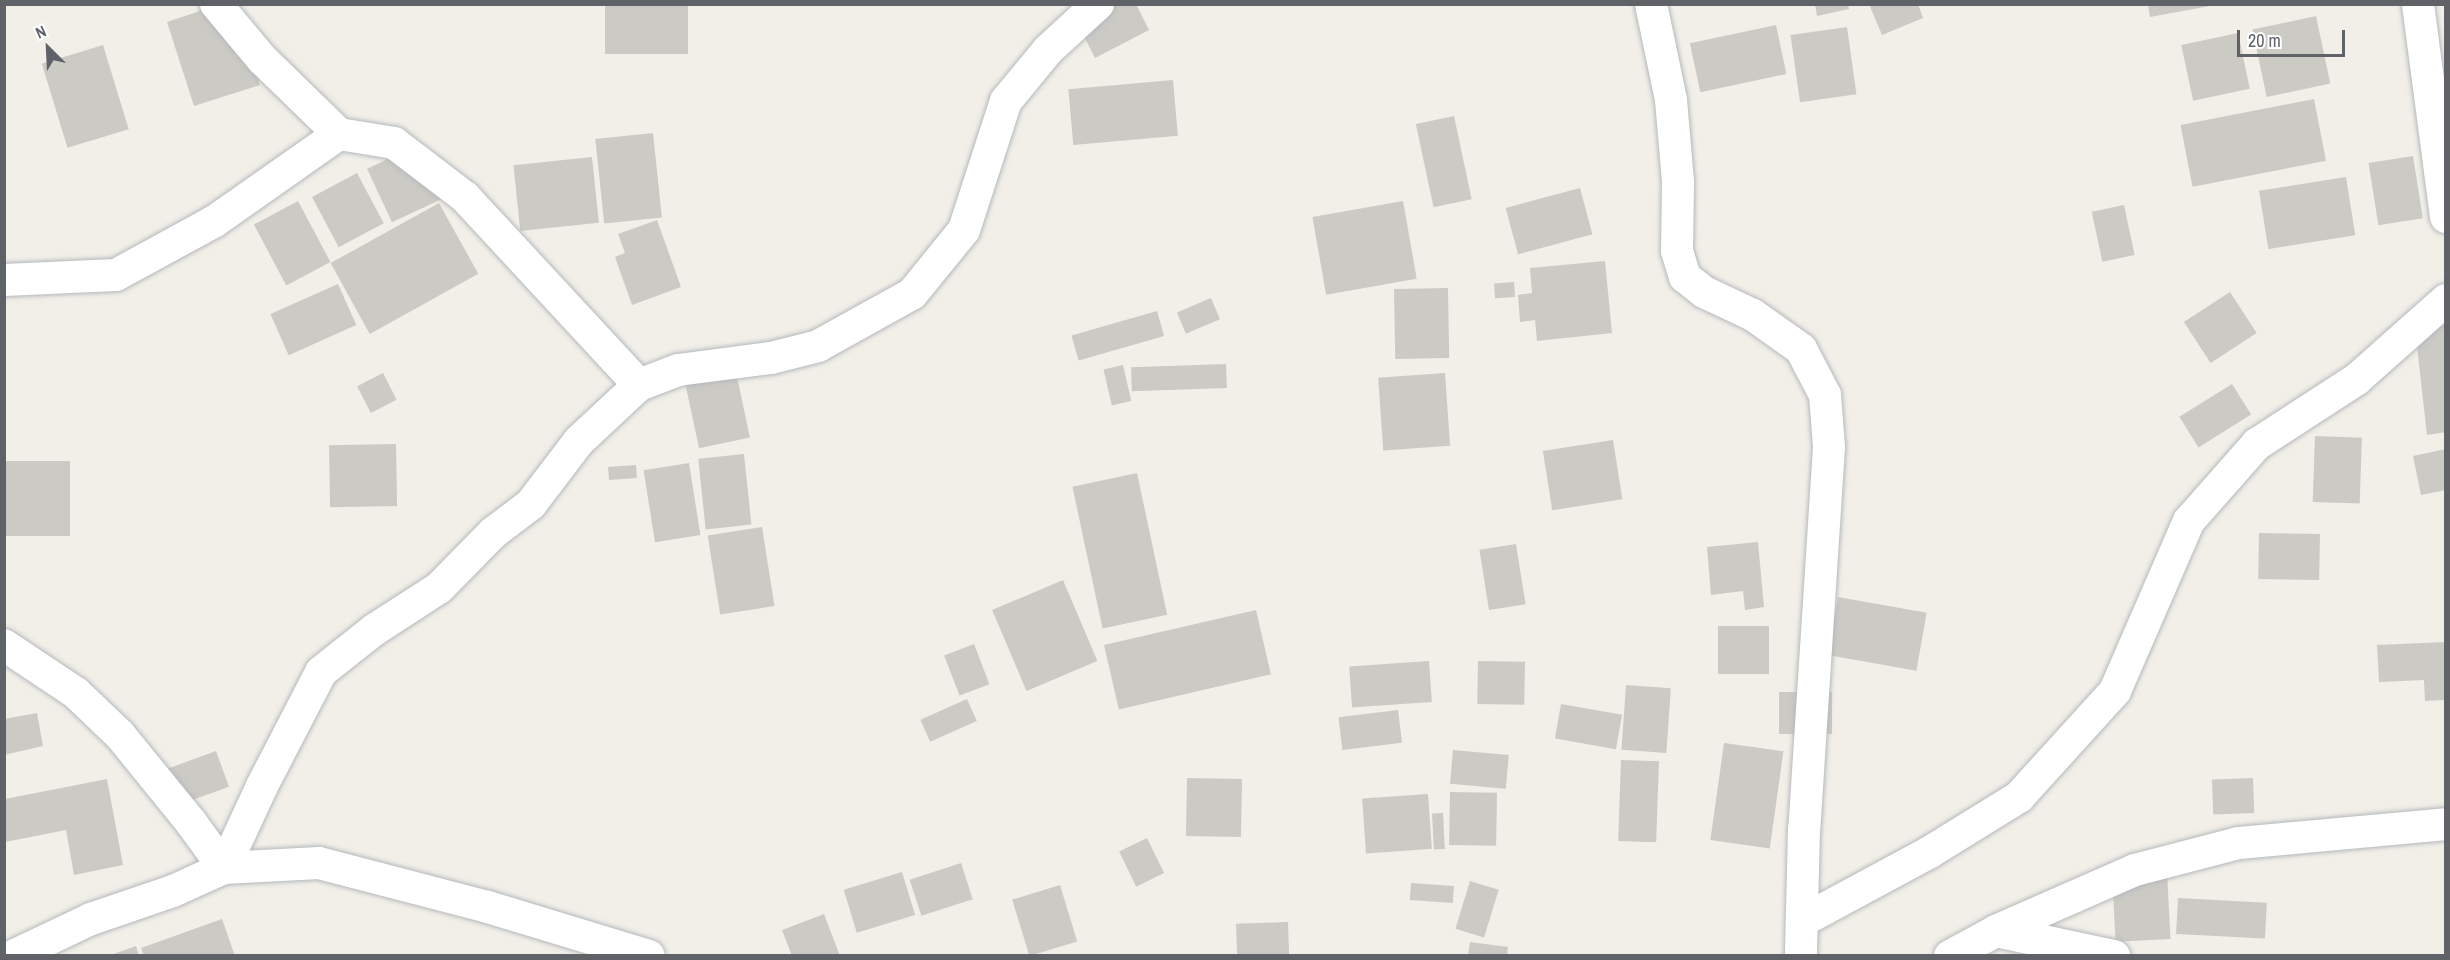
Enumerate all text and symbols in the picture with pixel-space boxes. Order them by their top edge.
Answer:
north arrow [18,18,78,78]
scale bar [2240,18,2348,56]
text: N [32,20,49,44]
text: 20 m [2248,28,2281,53]

